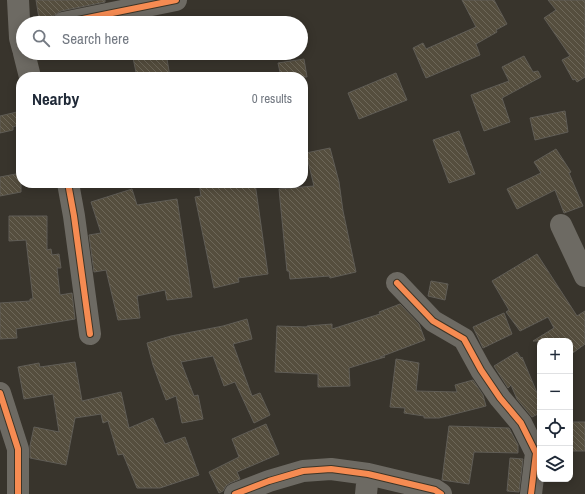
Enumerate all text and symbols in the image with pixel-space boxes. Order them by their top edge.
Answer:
search box [16,16,308,60]
icon: search [30,27,52,49]
text: Search here [62,28,129,49]
text: Nearby [32,87,79,110]
text: 0 results [252,90,292,107]
map controls [537,338,573,482]
button: + [537,338,573,374]
button: − [537,374,573,410]
button: locate [537,410,573,446]
button: layers [537,446,573,482]

